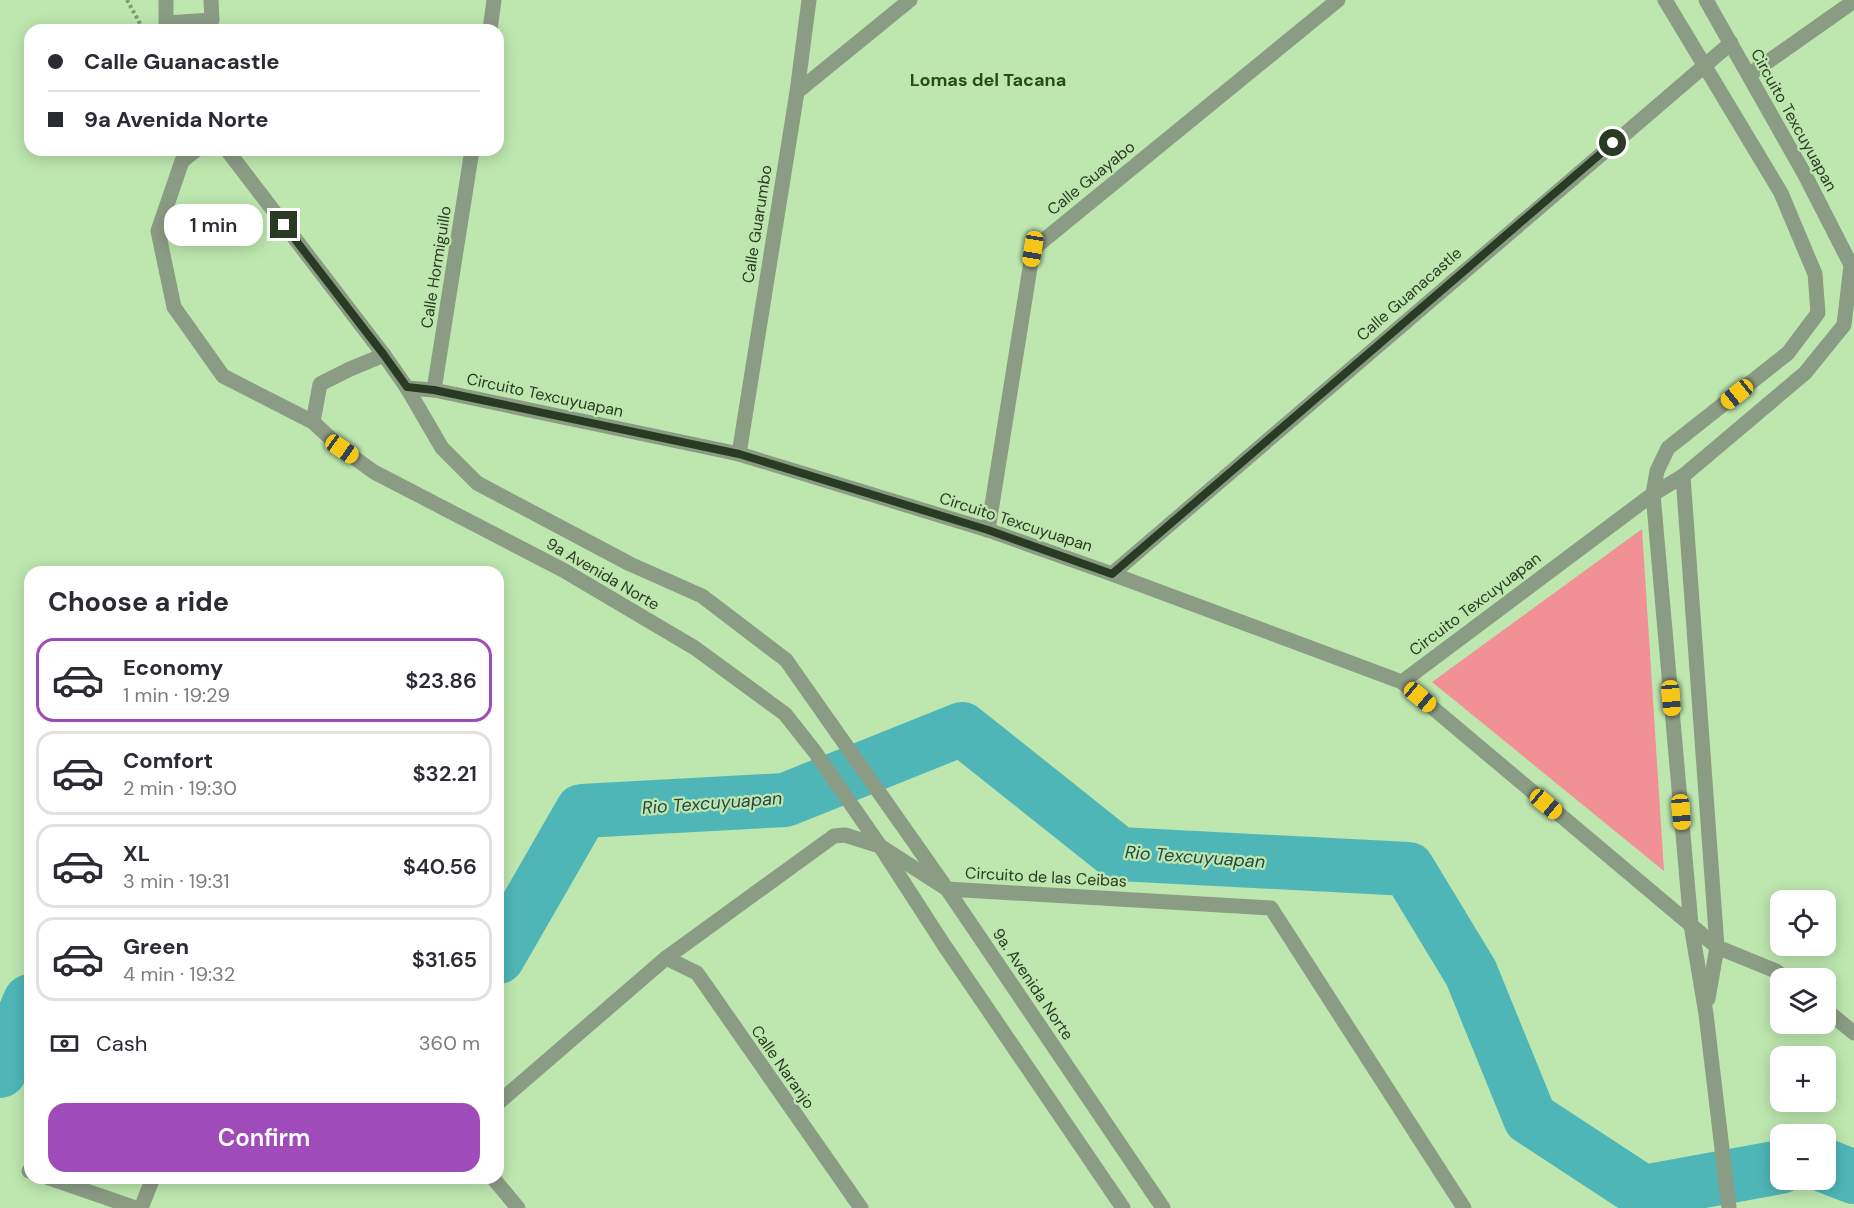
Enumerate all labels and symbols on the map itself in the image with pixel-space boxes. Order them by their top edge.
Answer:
street label: Circuito Texcuyuapan [1746,45,1842,195]
district label: Lomas del Tacana [910,68,1066,92]
route start [1599,129,1626,156]
street label: Calle Guayabo [1043,136,1139,220]
street label: Calle Guarumbo [737,163,777,285]
callout: 1 min [164,204,263,246]
street label: Calle Hormiguillo [416,204,456,330]
route end [270,211,297,238]
car [1021,230,1045,268]
street label: Calle Guanacastle [1352,242,1466,346]
street label: Circuito Texcuyuapan [465,368,625,422]
car [1717,376,1757,412]
car [322,431,362,467]
street label: Circuito Texcuyuapan [937,487,1095,557]
street label: 9a Avenida Norte [543,533,663,615]
street label: Circuito Texcuyuapan [1405,548,1545,660]
car [1400,679,1440,715]
car [1660,679,1682,717]
water label: Rio Texcuyuapan [641,786,783,820]
car [1526,786,1566,822]
car [1670,793,1692,831]
water label: Rio Texcuyuapan [1124,840,1266,874]
street label: Circuito de las Ceibas [965,862,1127,892]
street label: 9a. Avenida Norte [988,924,1078,1044]
street label: Calle Naranjo [746,1021,820,1113]

